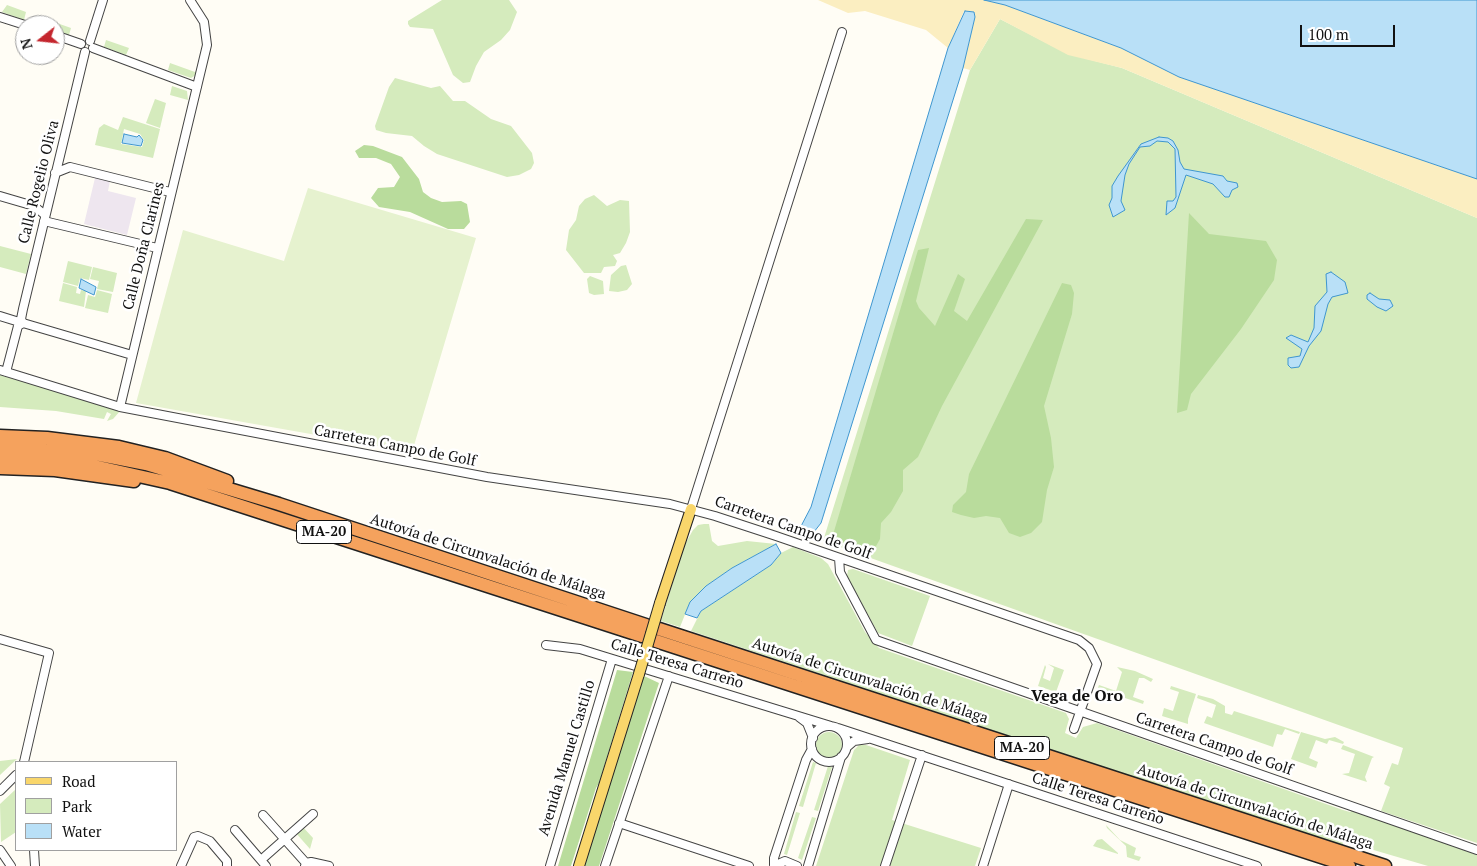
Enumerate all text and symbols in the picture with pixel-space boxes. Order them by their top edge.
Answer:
north arrow [15,15,65,65]
scale bar [1302,15,1397,47]
text: 100 m [1308,24,1349,44]
text: N [15,36,37,52]
street label: Calle Rogelio Oliva [15,118,63,246]
street label: Calle Doña Clarines [119,180,169,312]
street label: Carretera Campo de Golf [312,421,478,471]
street label: Carretera Campo de Golf [712,493,874,563]
street label: Autovía de Circunvalación de Málaga [368,510,608,604]
road number: MA-20 [296,520,352,544]
street label: Autovía de Circunvalación de Málaga [750,634,990,728]
street label: Calle Teresa Carreño [608,635,746,693]
street label: Avenida Manuel Castillo [535,678,599,838]
district label: Vega de Oro [1031,686,1123,706]
street label: Carretera Campo de Golf [1133,709,1295,779]
road number: MA-20 [994,736,1050,760]
street label: Autovía de Circunvalación de Málaga [1135,760,1375,854]
legend [15,761,178,851]
street label: Calle Teresa Carreño [1030,769,1166,829]
text: Road [62,771,95,791]
text: Park [62,796,92,816]
text: Water [62,821,101,841]

